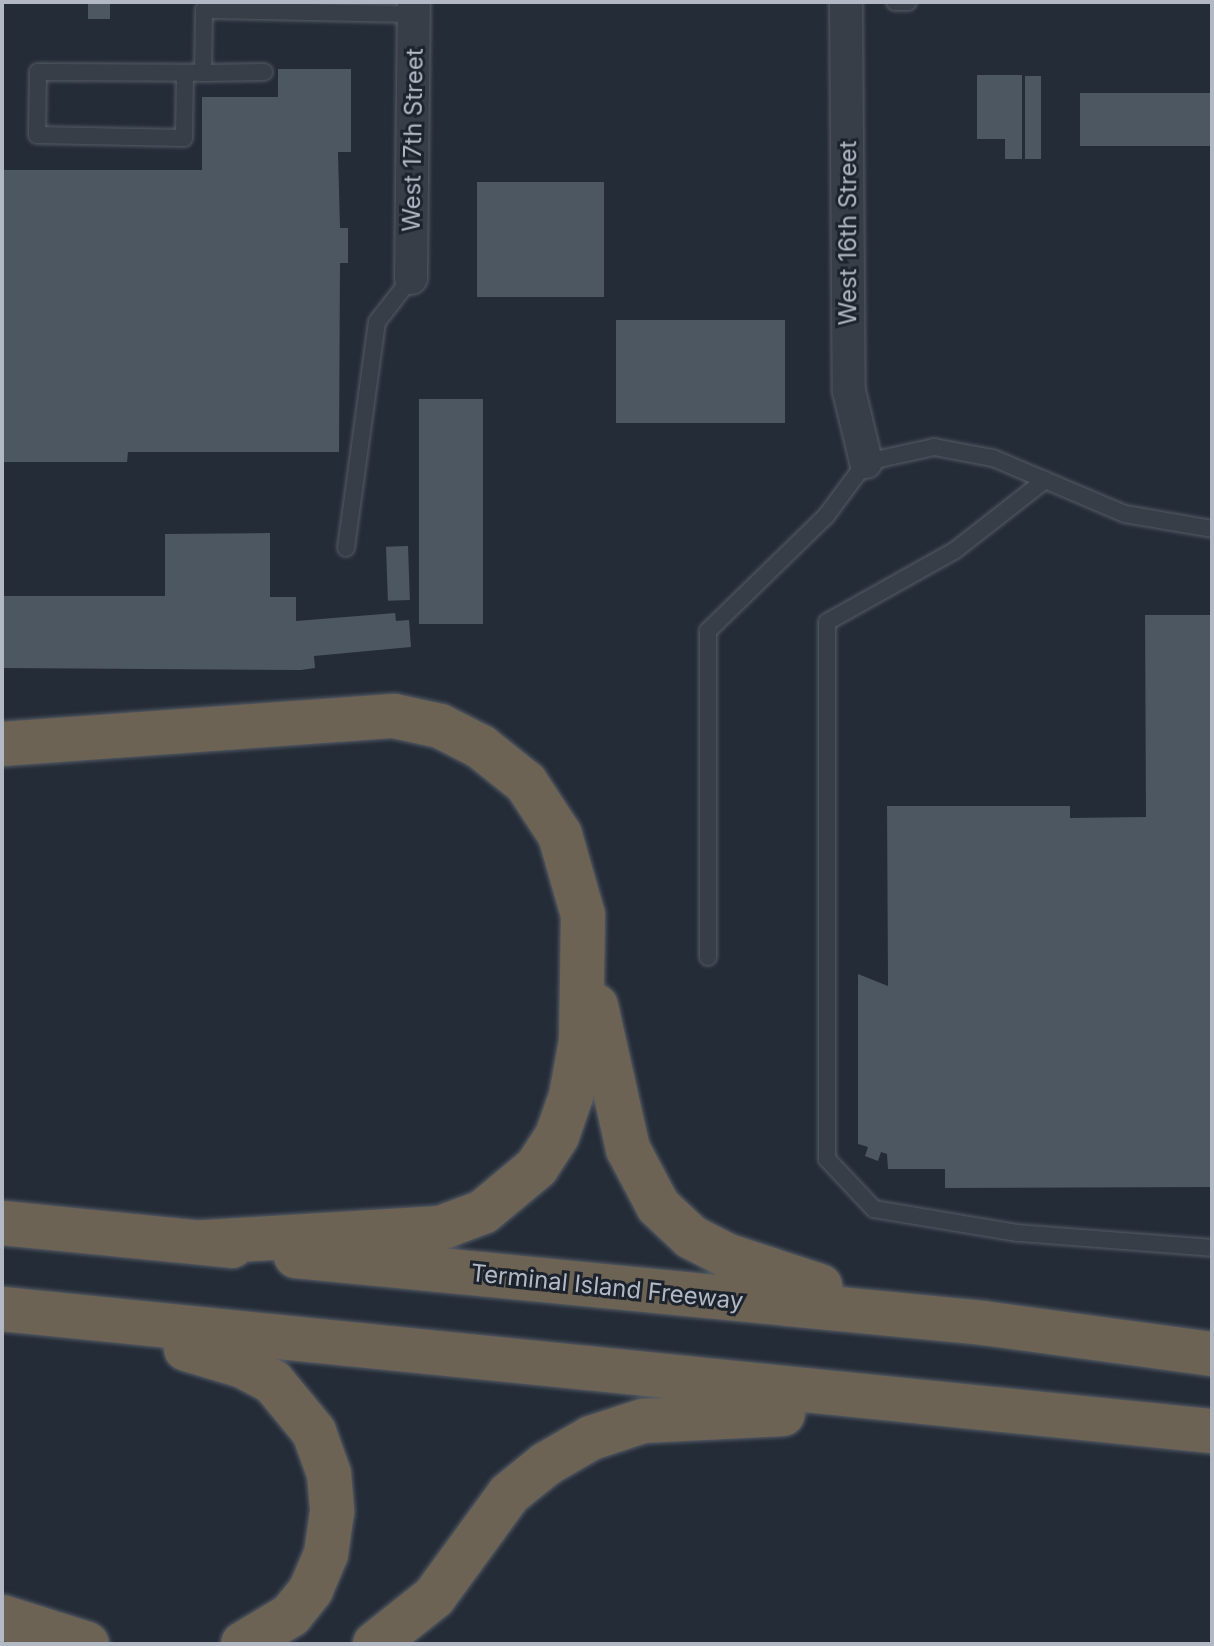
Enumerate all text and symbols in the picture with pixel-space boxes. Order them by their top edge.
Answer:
street label: West 17th Street [397,48,429,232]
street label: West 16th Street [834,141,862,325]
street label: Terminal Island Freeway [469,1258,745,1316]

